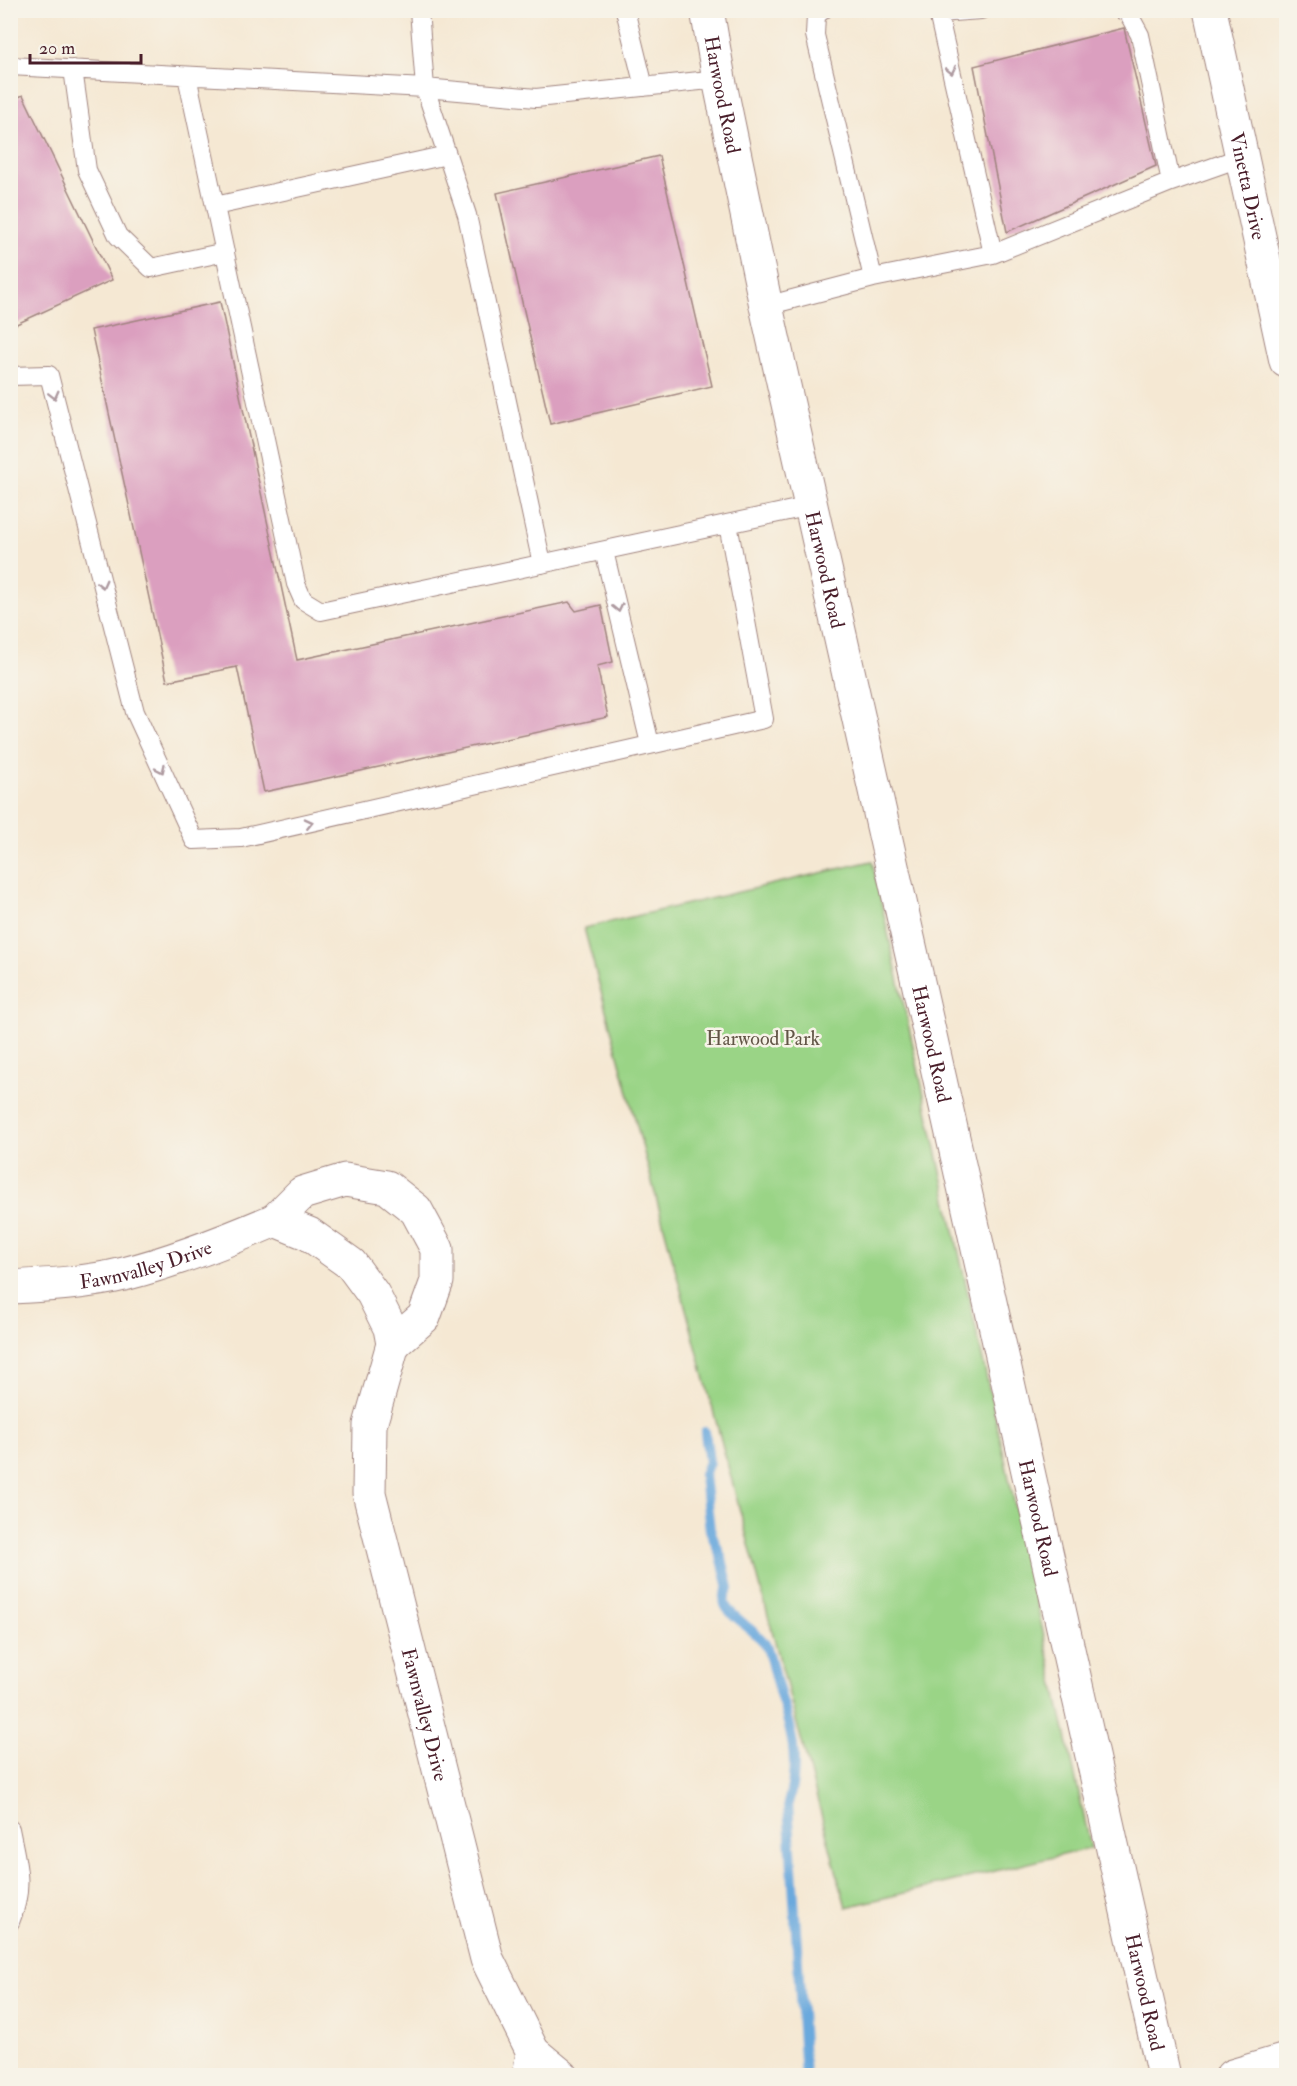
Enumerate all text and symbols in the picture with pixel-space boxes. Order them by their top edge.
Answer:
scale bar [30,27,141,65]
street label: Harwood Road [699,34,746,156]
text: 20 m [39,37,75,60]
one-way arrow [943,65,956,75]
street label: Vinetta Drive [1224,130,1271,242]
one-way arrow [47,389,59,400]
street label: Harwood Road [799,509,850,631]
one-way arrow [95,578,108,588]
one-way arrow [610,602,623,612]
one-way arrow [154,762,166,773]
one-way arrow [304,817,314,830]
street label: Harwood Road [906,983,957,1105]
park label: Harwood Park [706,1026,820,1051]
street label: Fawnvalley Drive [78,1235,216,1295]
street label: Harwood Road [1013,1457,1063,1579]
street label: Fawnvalley Drive [396,1645,453,1784]
street label: Harwood Road [1119,1931,1170,2053]

